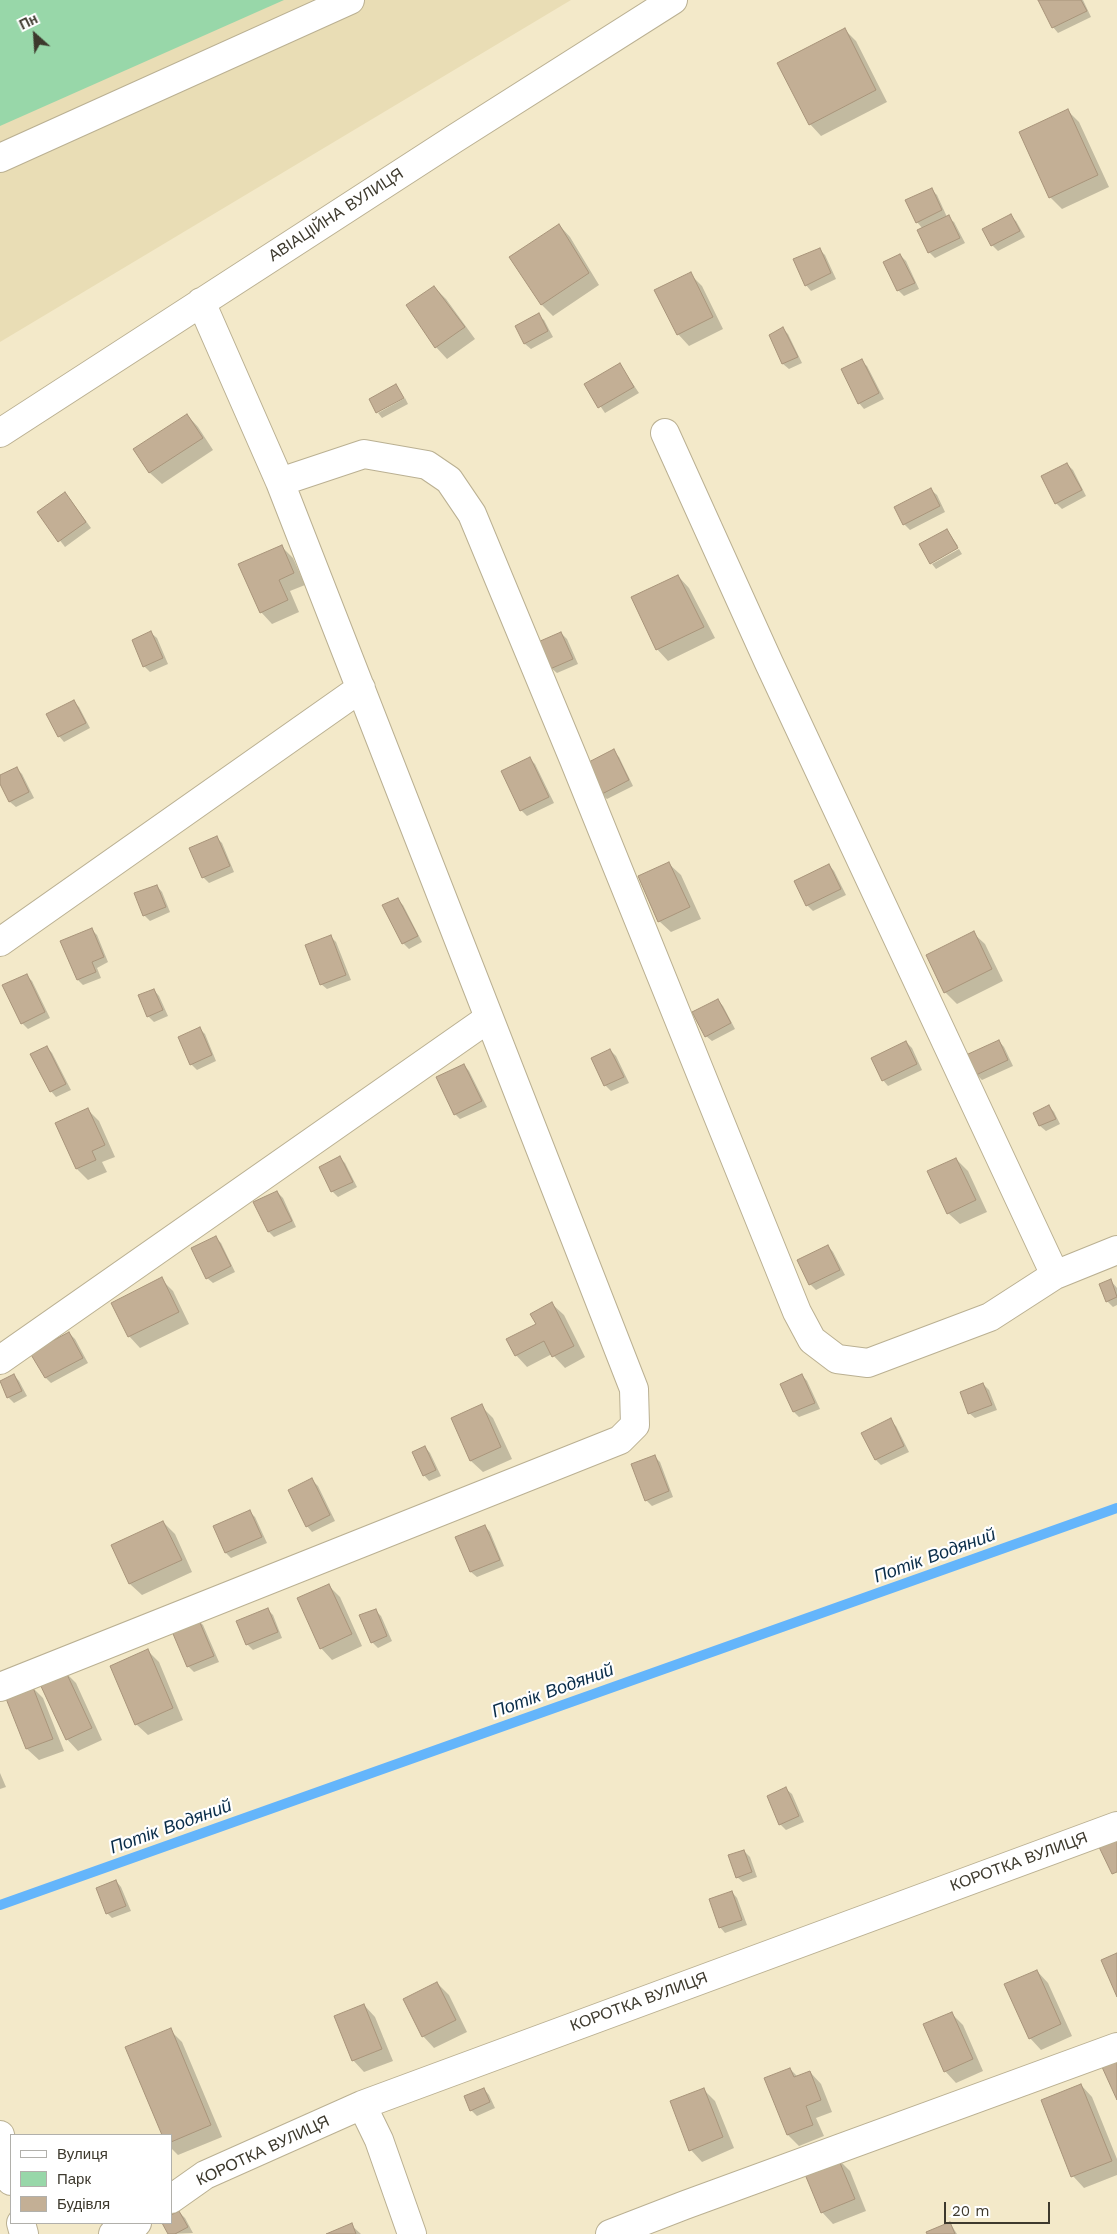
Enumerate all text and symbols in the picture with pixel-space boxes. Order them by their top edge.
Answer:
north arrow [10,10,60,60]
text: Пн [17,10,40,33]
street label: АВІАЦІЙНА ВУЛИЦЯ [265,164,407,266]
water label: Потік Водяний [871,1524,999,1588]
water label: Потік Водяний [489,1659,617,1723]
water label: Потік Водяний [107,1795,235,1859]
street label: КОРОТКА ВУЛИЦЯ [948,1828,1090,1896]
street label: КОРОТКА ВУЛИЦЯ [568,1968,710,2036]
street label: КОРОТКА ВУЛИЦЯ [193,2112,333,2190]
legend [10,2134,172,2224]
text: Вулиця [57,2145,108,2163]
text: Парк [57,2170,91,2188]
scale bar [947,2192,1053,2224]
text: Будівля [57,2195,110,2213]
text: 20 m [952,2202,990,2220]

